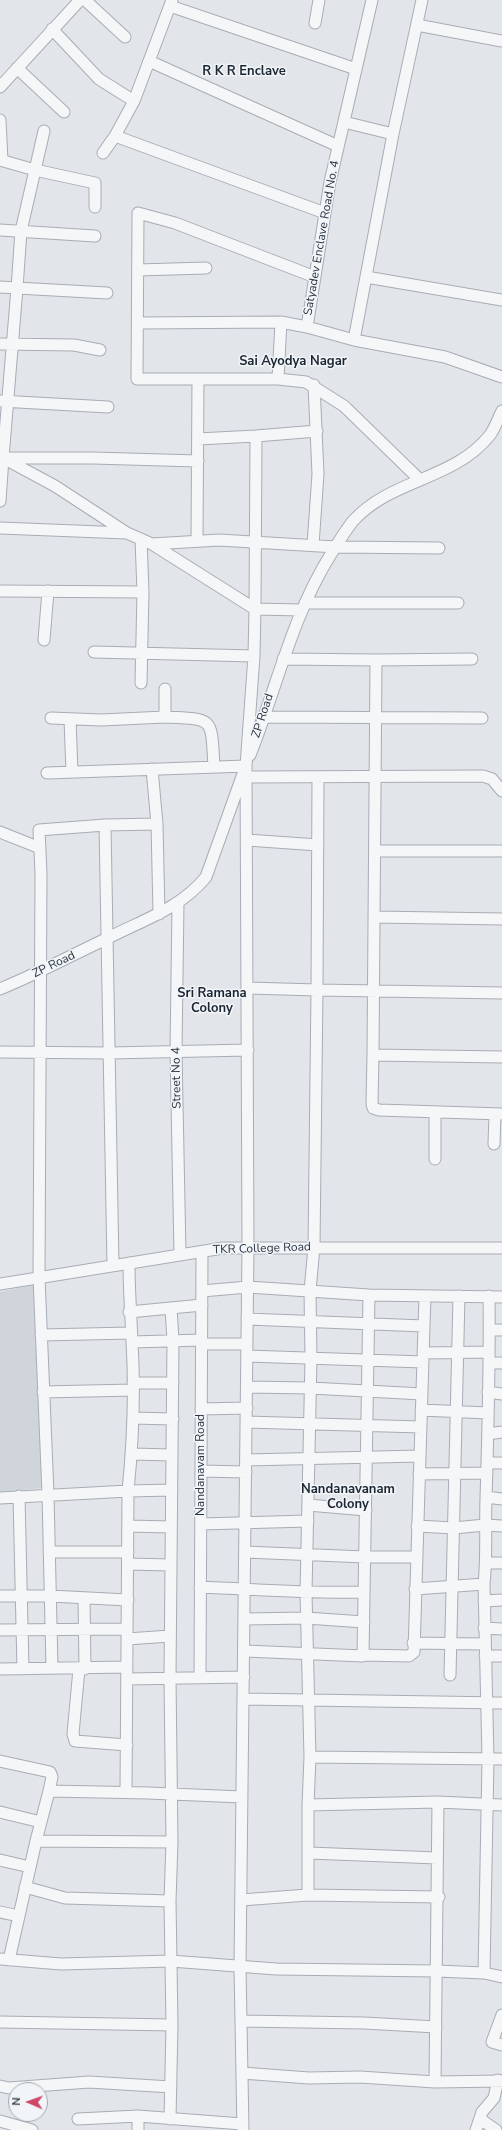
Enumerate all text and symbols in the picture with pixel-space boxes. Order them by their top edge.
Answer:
district label: R K R Enclave [202,64,286,80]
street label: Satyadev Enclave Road No. 4 [301,159,343,317]
district label: Sai Ayodya Nagar [239,354,347,370]
street label: ZP Road [249,692,277,740]
street label: ZP Road [30,949,78,981]
district label: Sri Ramana Colony [177,986,247,1017]
street label: Street No 4 [169,1047,185,1109]
street label: TKR College Road [213,1240,311,1258]
street label: Nandanavam Road [194,1414,208,1516]
district label: Nandanavanam Colony [301,1482,395,1513]
north arrow [8,2082,48,2122]
text: N [9,2097,24,2106]

